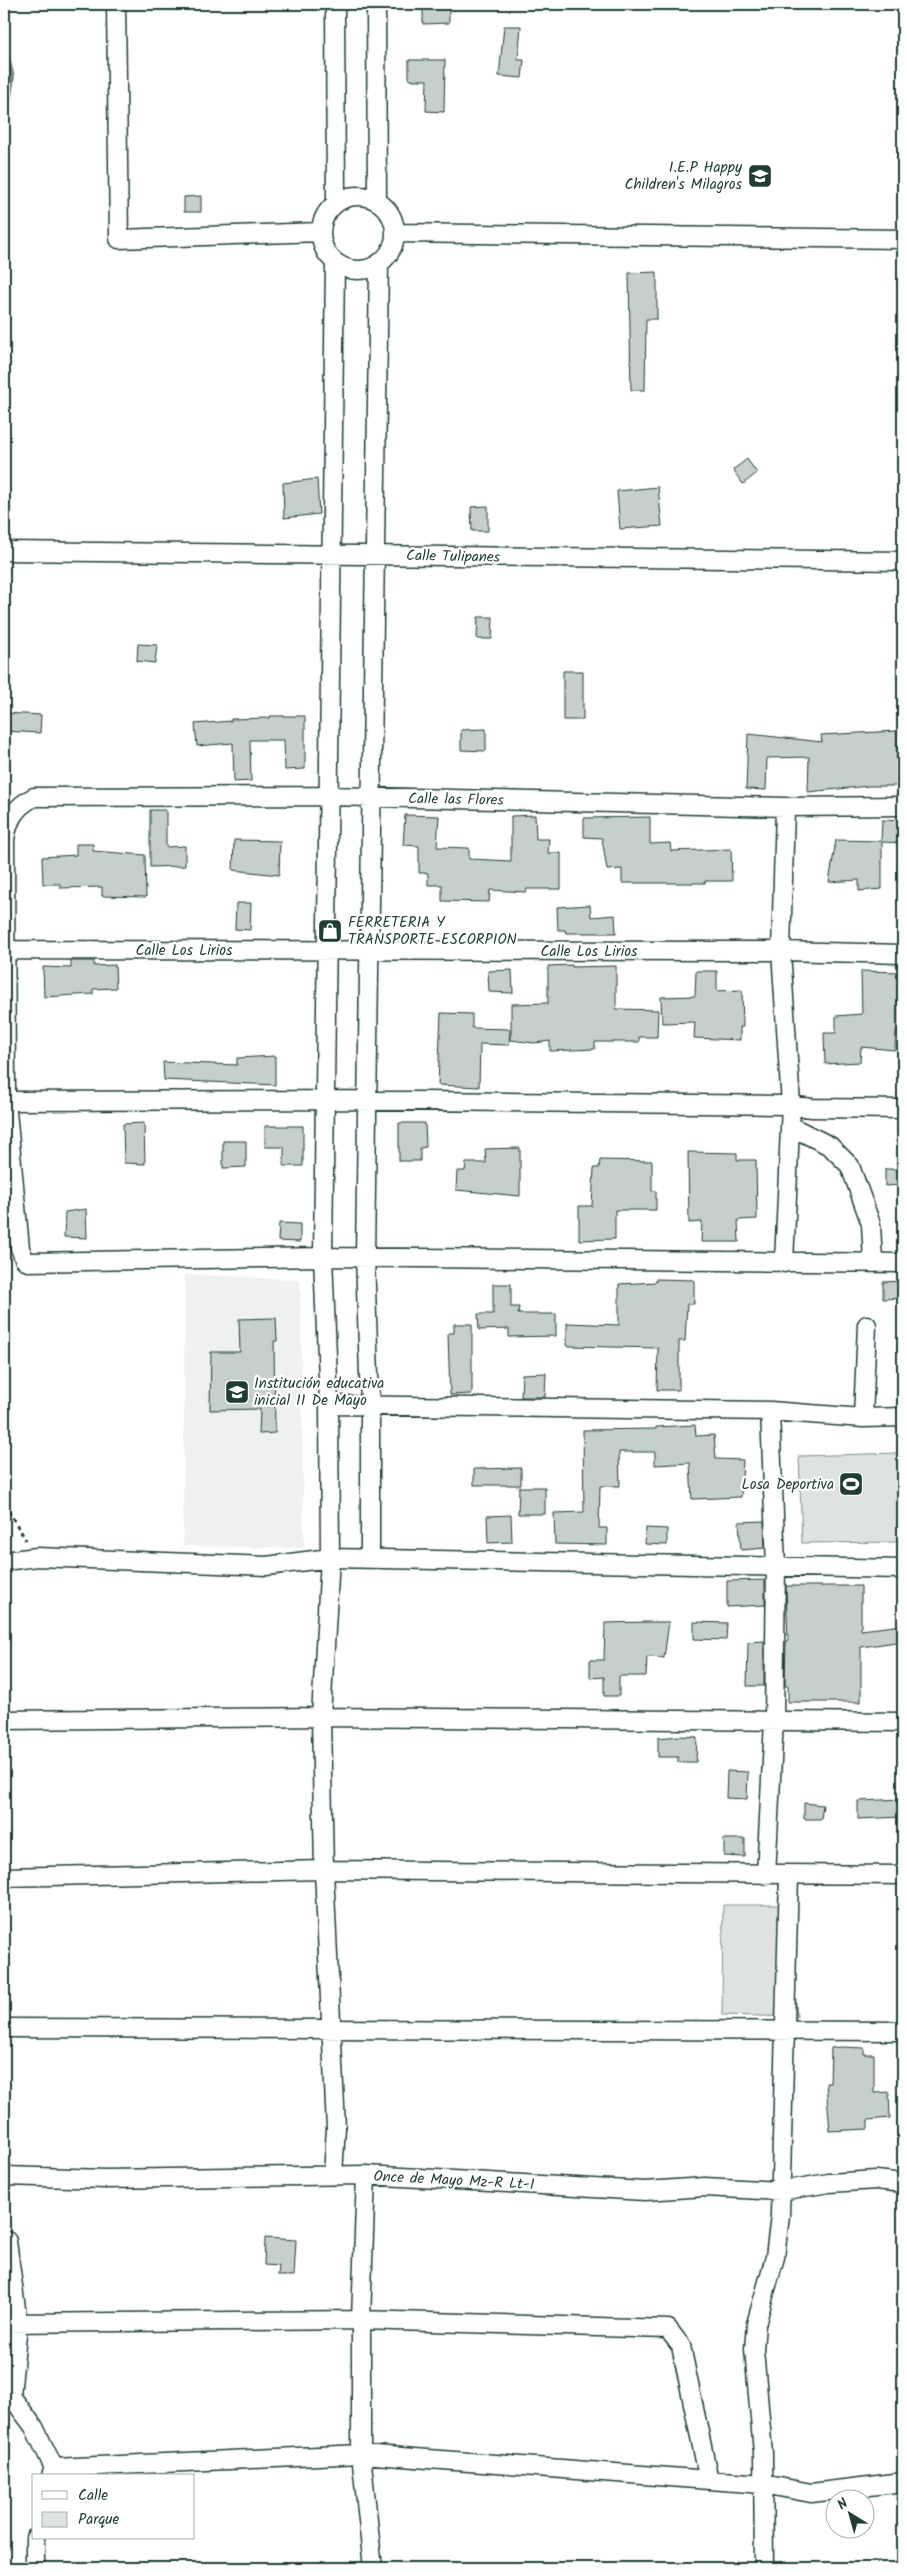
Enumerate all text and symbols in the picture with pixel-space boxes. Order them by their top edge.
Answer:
place label: I.E.P Happy Children's Milagros [625,156,743,197]
school or university icon: I.E.P Happy Children's Milagros [747,163,773,189]
street label: Calle Tulipanes [406,544,501,570]
street label: Calle las Flores [408,787,505,813]
place label: FERRETERIA Y TRANSPORTE ESCORPION [348,911,517,952]
shop icon: FERRETERIA Y TRANSPORTE ESCORPION [317,918,343,944]
street label: Calle Los Lirios [135,939,233,963]
street label: Calle Los Lirios [540,940,638,964]
place label: Institución educativa inicial 11 De Mayo [254,1372,384,1413]
school or university icon: Institución educativa inicial 11 De Mayo [224,1379,250,1405]
sports icon: Losa Deportiva [838,1471,864,1497]
place label: Losa Deportiva [741,1473,834,1497]
street label: Once de Mayo Mz-R Lt-1 [373,2165,535,2197]
legend [32,2474,195,2540]
text: Calle [78,2484,108,2508]
north arrow [824,2490,874,2540]
text: N [833,2493,853,2516]
text: Parque [78,2508,119,2532]

